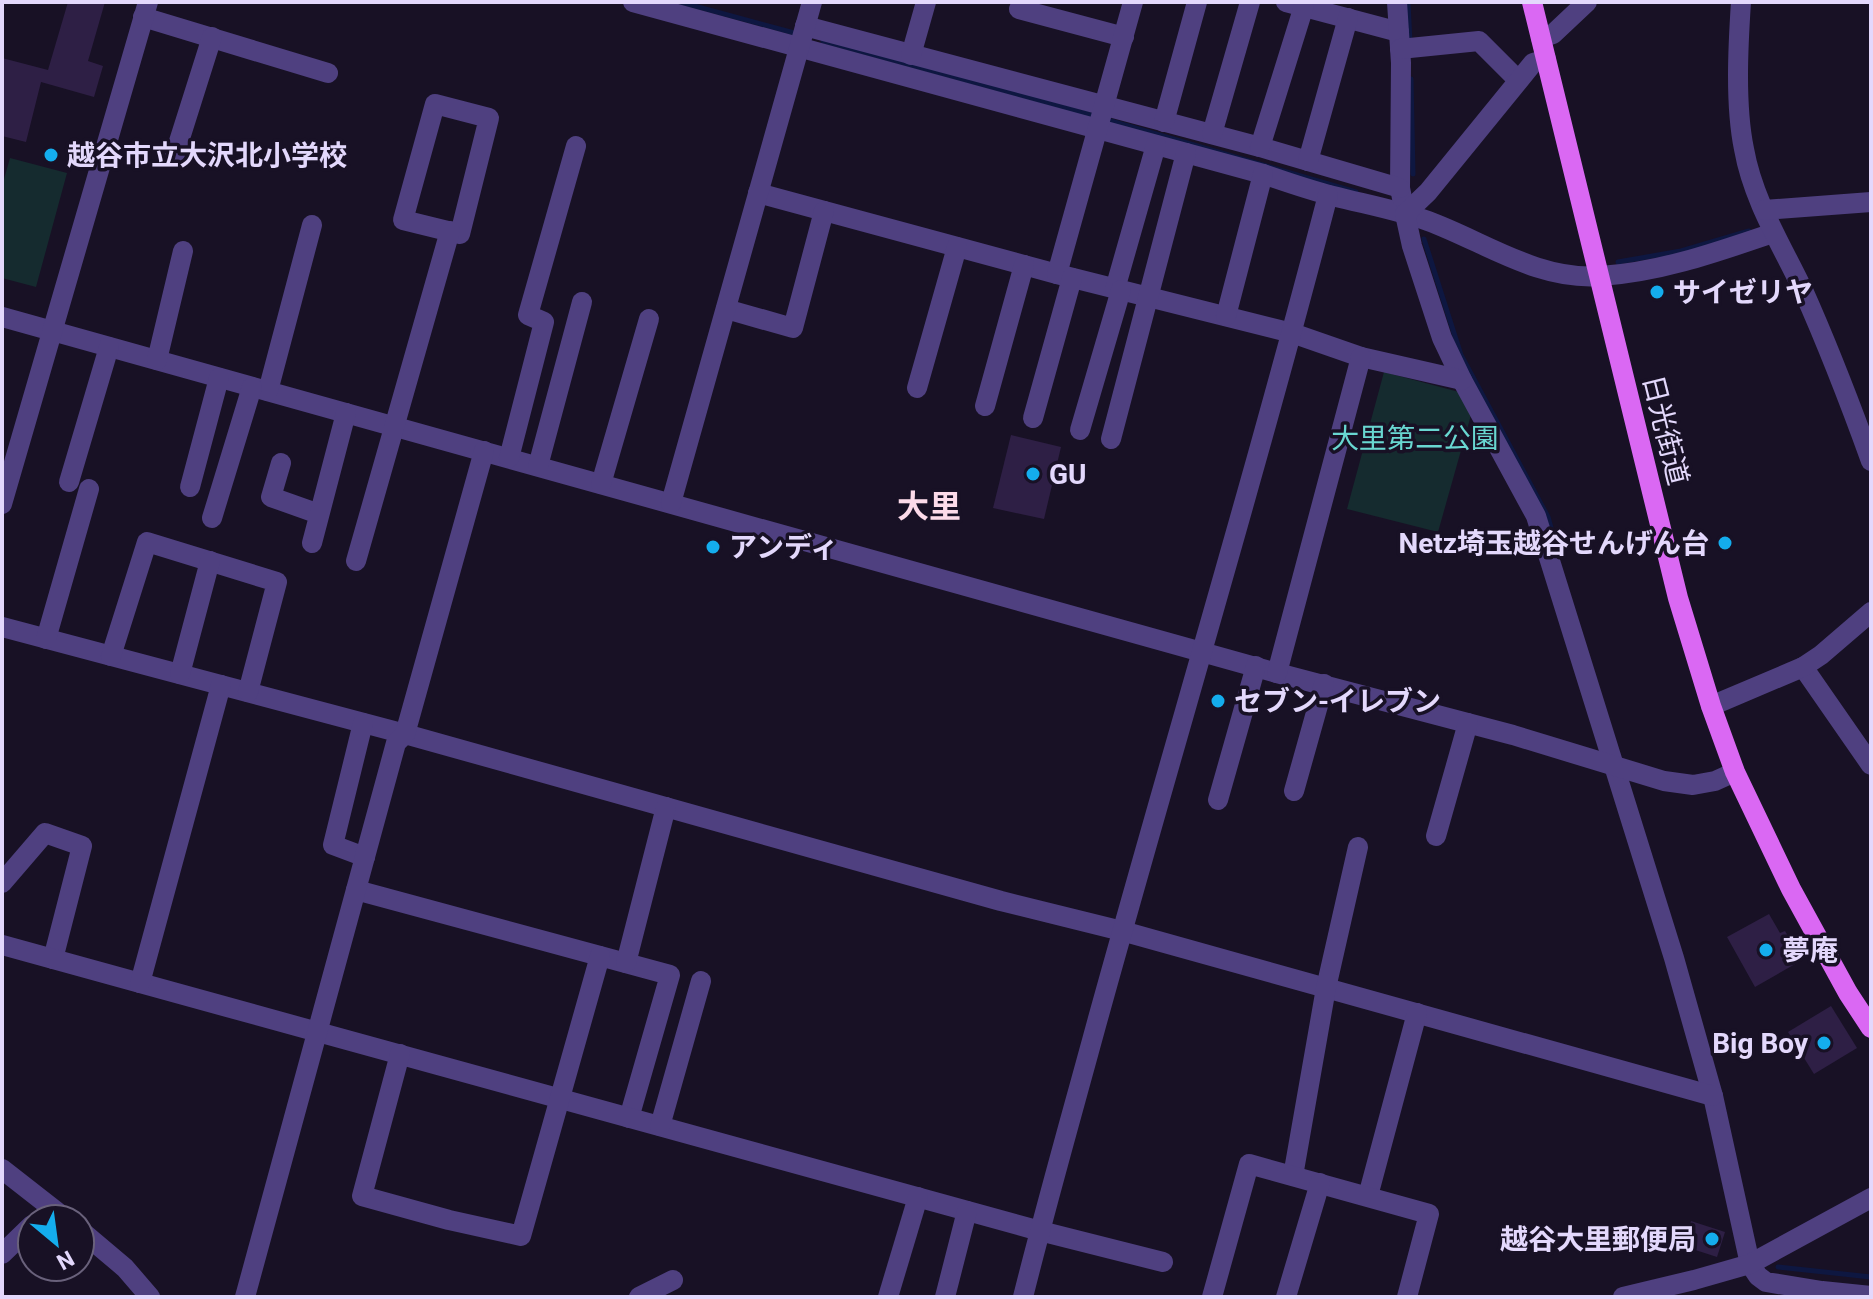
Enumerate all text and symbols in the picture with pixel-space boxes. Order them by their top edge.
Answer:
place label: 越谷市立大沢北小学校 [67,139,347,172]
marker: 越谷市立大沢北小学校 [42,146,60,164]
place label: サイゼリヤ [1673,276,1813,309]
marker: サイゼリヤ [1648,283,1666,301]
street label: 日光街道 [1636,372,1695,488]
park label: 大里第二公園 [1331,422,1499,455]
place label: GU [1049,458,1087,491]
marker: GU [1024,465,1042,483]
district label: 大里 [897,488,961,526]
place label: Netz埼玉越谷せんげん台 [1398,527,1709,560]
place label: アンディ [729,531,838,564]
marker: Netz埼玉越谷せんげん台 [1716,534,1734,552]
marker: アンディ [704,538,722,556]
place label: セブン-イレブン [1234,685,1441,718]
marker: セブン-イレブン [1209,692,1227,710]
place label: 夢庵 [1782,934,1838,967]
marker: 夢庵 [1757,941,1775,959]
place label: Big Boy [1712,1027,1809,1060]
marker: Big Boy [1815,1034,1833,1052]
north arrow [16,1203,96,1283]
place label: 越谷大里郵便局 [1500,1223,1696,1256]
marker: 越谷大里郵便局 [1703,1230,1721,1248]
text: N [53,1245,78,1275]

